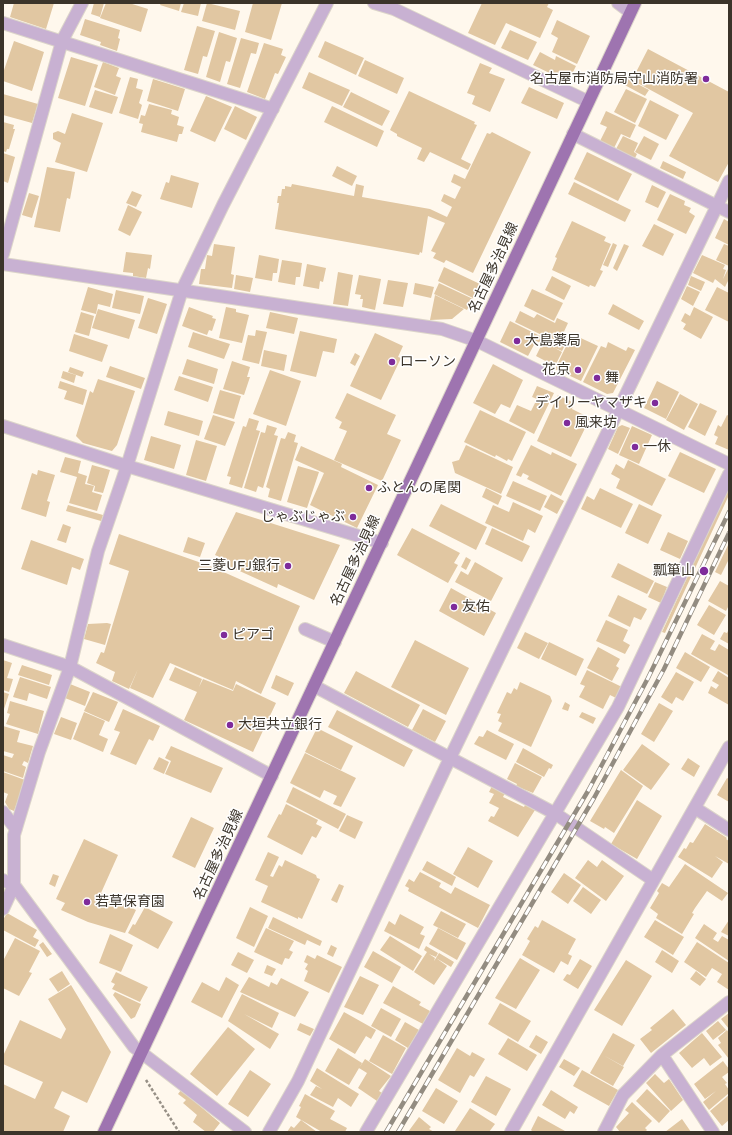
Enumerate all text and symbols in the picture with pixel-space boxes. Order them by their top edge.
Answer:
place label: 名古屋市消防局守山消防署 [530,71,698,87]
marker: 名古屋市消防局守山消防署 [701,74,711,84]
street label: 名古屋多治見線 [466,220,522,316]
place label: 大島薬局 [525,333,581,349]
marker: 大島薬局 [512,336,522,346]
place label: ローソン [400,354,456,370]
marker: ローソン [387,357,397,367]
place label: 花京 [542,362,570,378]
marker: 花京 [573,365,583,375]
place label: 舞 [605,370,619,386]
marker: 舞 [592,373,602,383]
place label: デイリーヤマザキ [535,395,647,411]
marker: デイリーヤマザキ [650,398,660,408]
place label: 風来坊 [575,415,617,431]
marker: 風来坊 [562,418,572,428]
place label: 一休 [643,439,671,455]
marker: 一休 [630,442,640,452]
place label: ふとんの尾関 [377,480,461,496]
marker: ふとんの尾関 [364,483,374,493]
place label: じゃぶじゃぶ [261,509,345,525]
marker: じゃぶじゃぶ [348,512,358,522]
street label: 名古屋多治見線 [328,513,384,609]
place label: 三菱UFJ銀行 [198,558,280,574]
marker: 三菱UFJ銀行 [283,561,293,571]
place label: 瓢箪山 [653,563,695,579]
marker: 瓢箪山 [698,565,710,577]
place label: 友佑 [462,599,490,615]
marker: 友佑 [449,602,459,612]
place label: ピアゴ [232,627,274,643]
marker: ピアゴ [219,630,229,640]
place label: 大垣共立銀行 [238,717,322,733]
marker: 大垣共立銀行 [225,720,235,730]
street label: 名古屋多治見線 [191,807,247,903]
place label: 若草保育園 [95,894,165,910]
marker: 若草保育園 [82,897,92,907]

